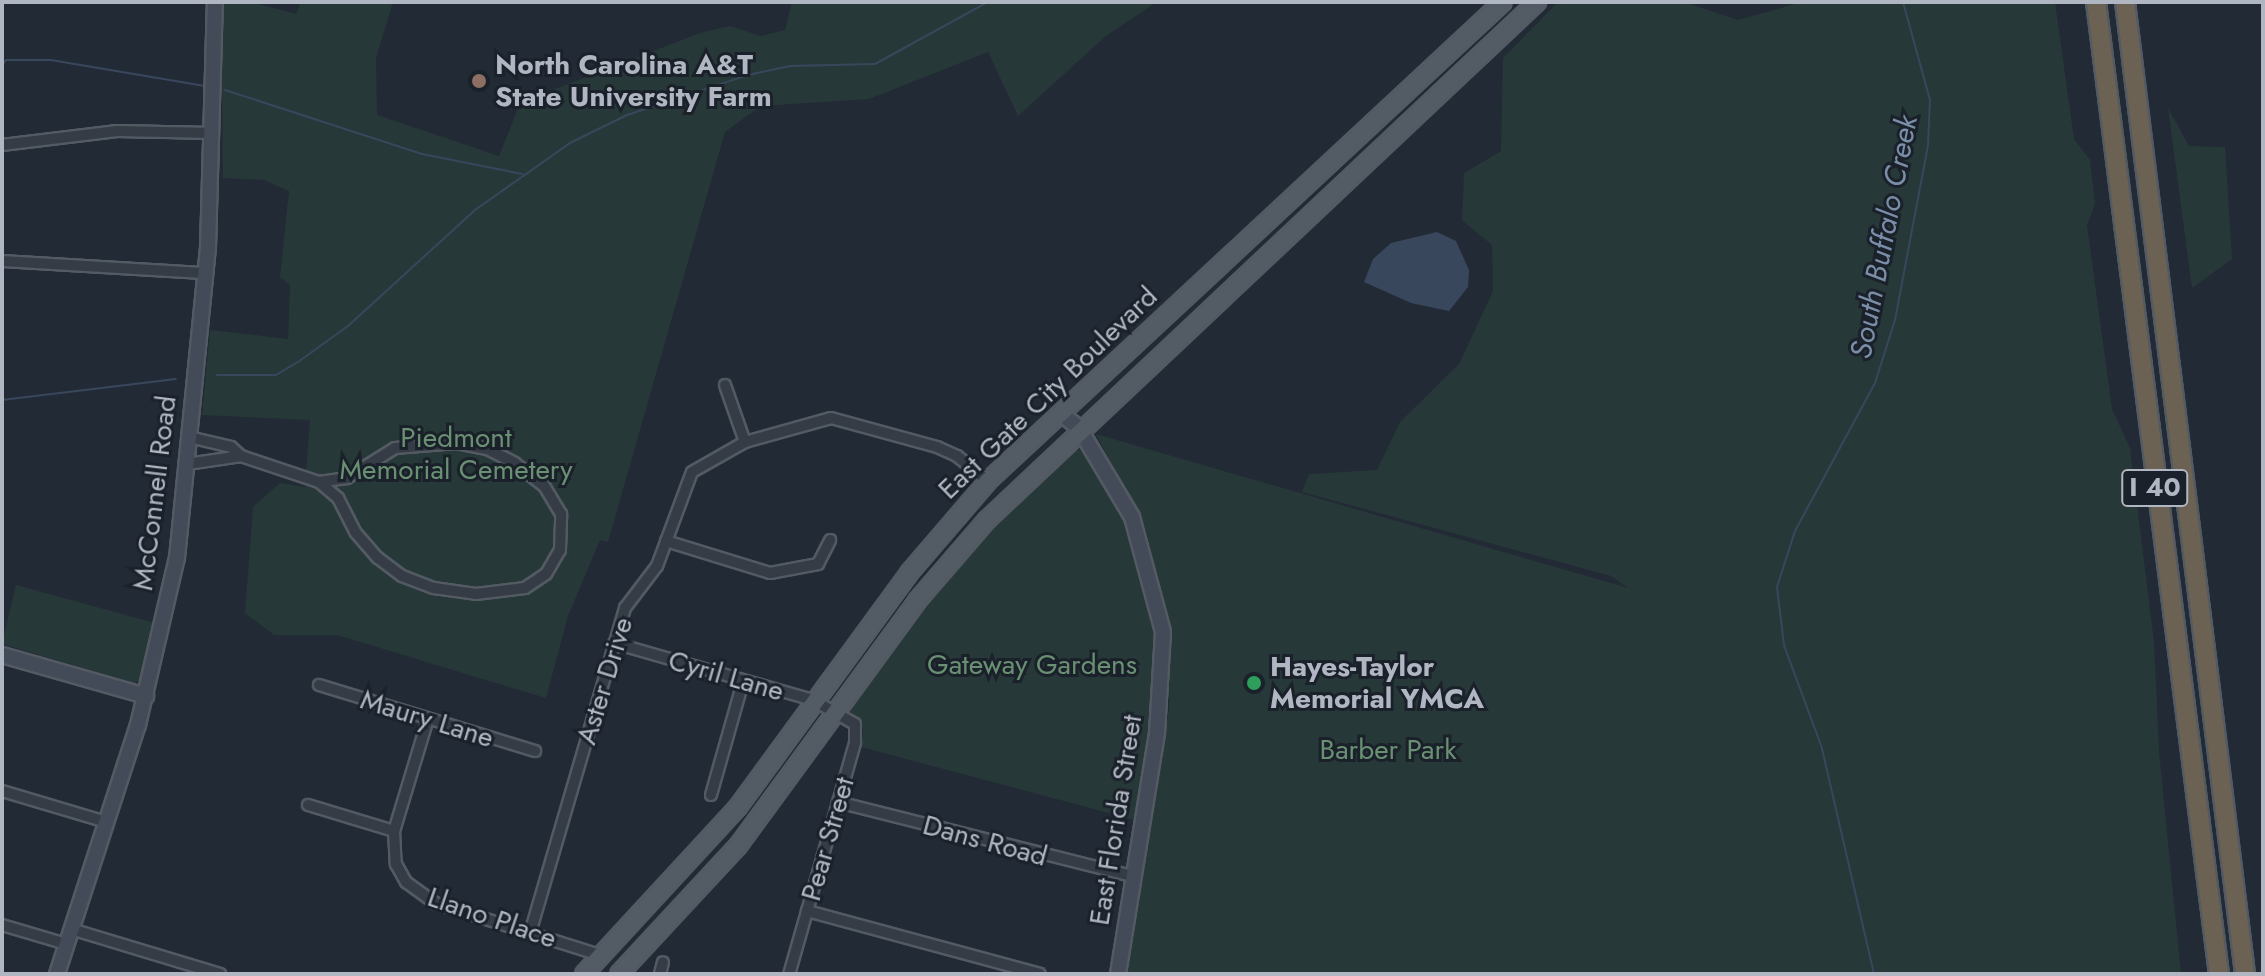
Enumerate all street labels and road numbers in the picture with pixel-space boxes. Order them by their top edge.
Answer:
street label: East Gate City Boulevard [932,280,1164,506]
street label: McConnell Road [126,394,184,592]
road number: I 40 [2121,466,2189,510]
street label: Aster Drive [570,613,640,749]
street label: Cyril Lane [664,644,788,708]
street label: Maury Lane [356,683,498,755]
street label: East Florida Street [1083,712,1149,928]
street label: Pear Street [794,773,862,905]
street label: Dans Road [919,808,1051,874]
street label: Llano Place [423,880,561,956]

